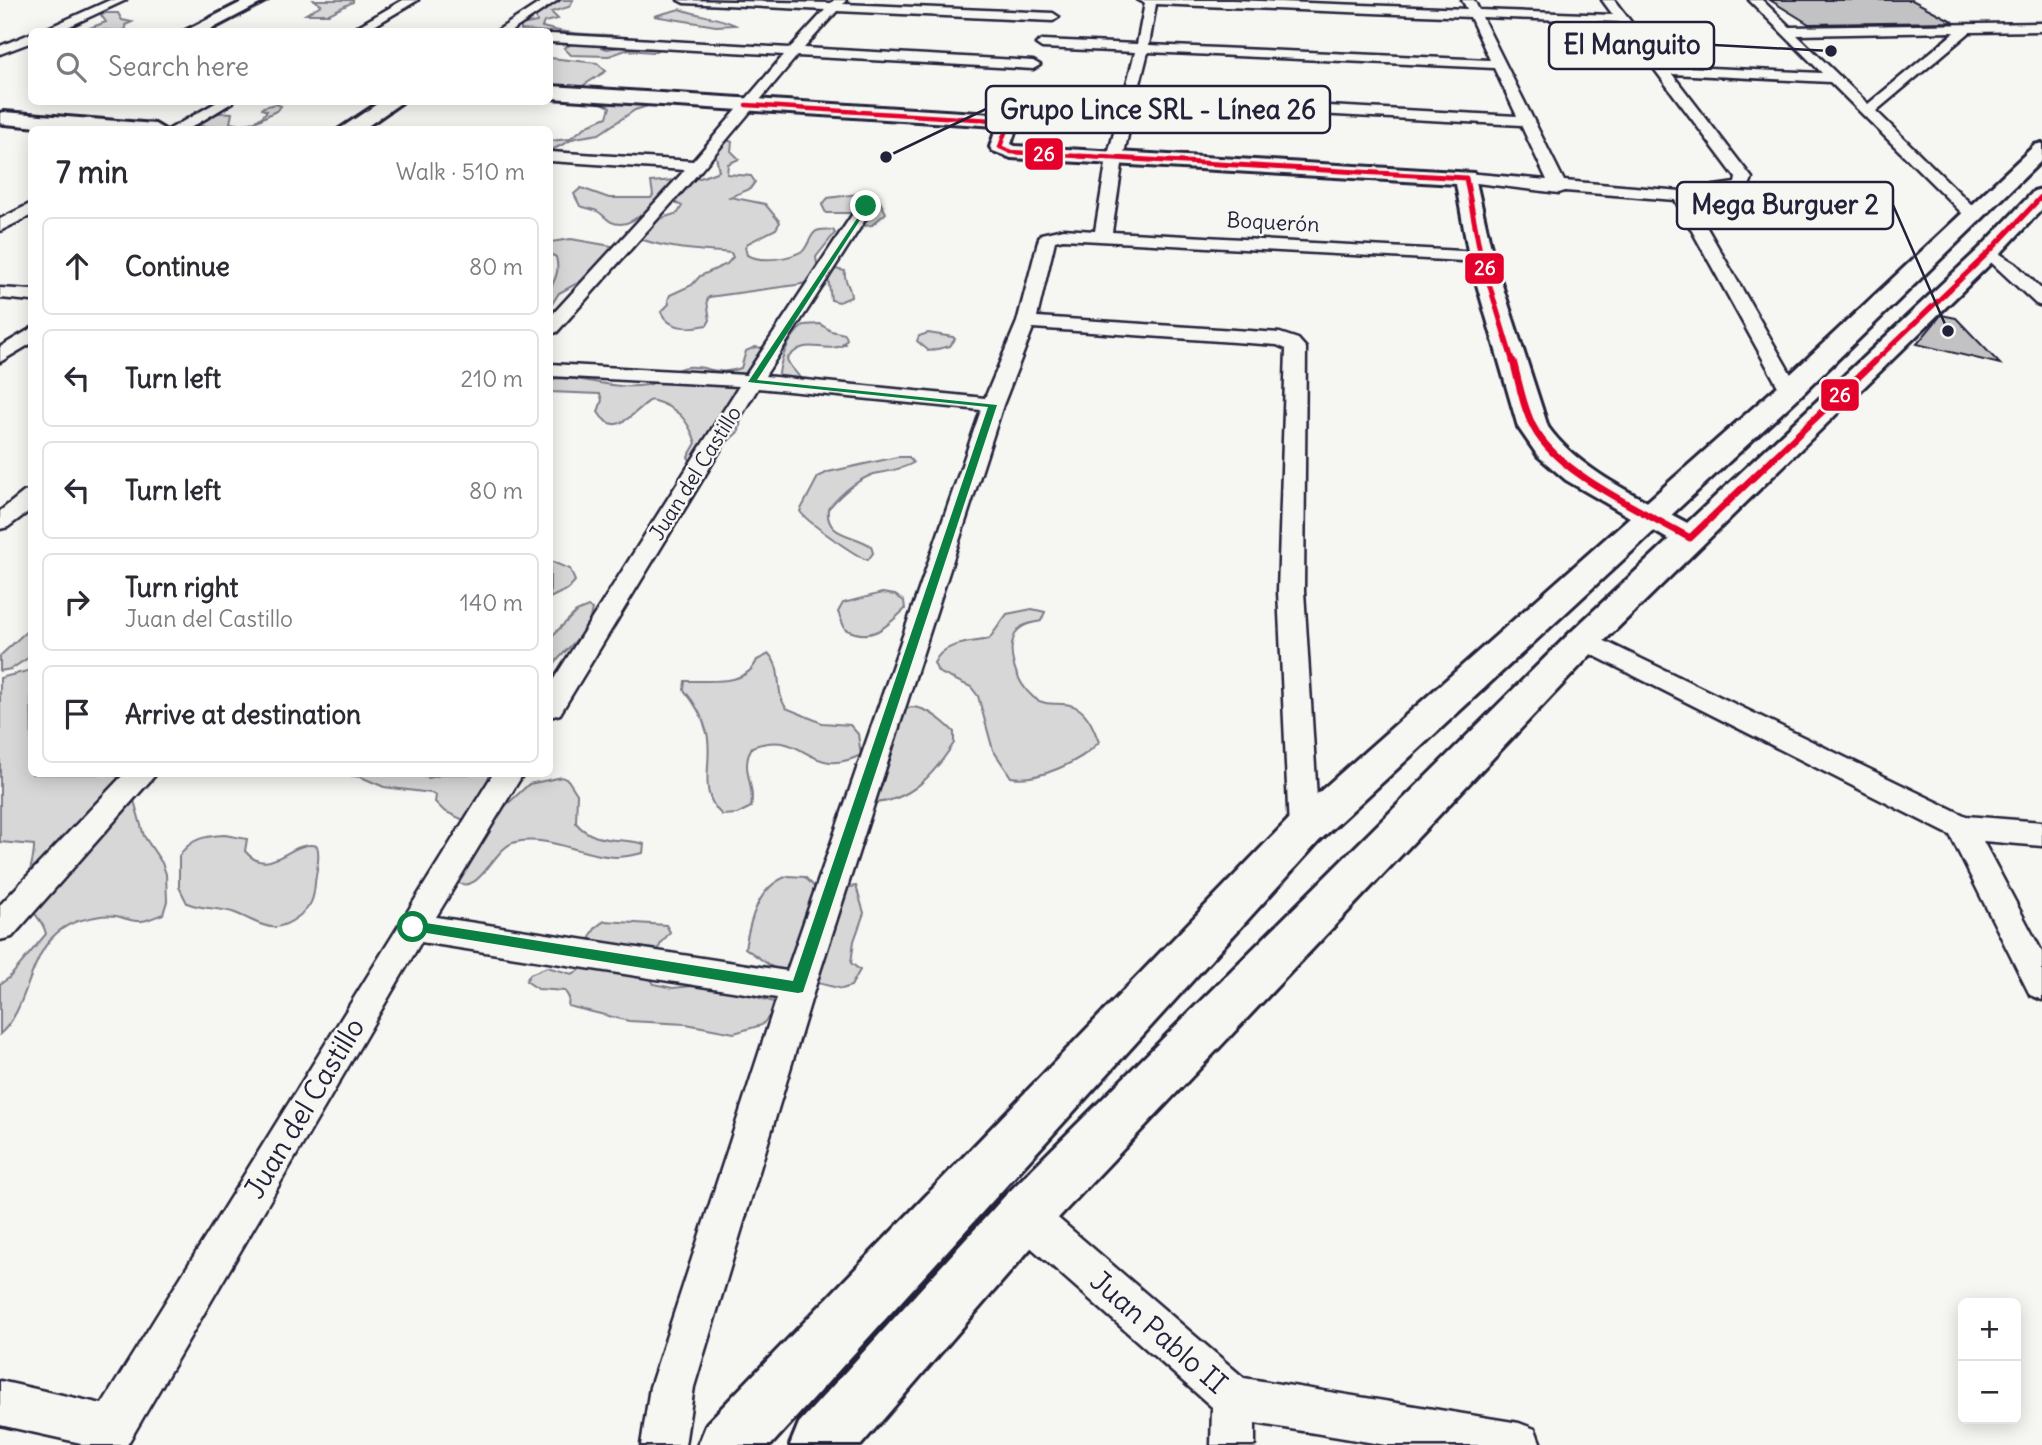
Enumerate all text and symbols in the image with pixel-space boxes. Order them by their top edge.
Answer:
callout: El Manguito [1549,22,1714,69]
search box [28,28,553,105]
text: El Manguito [1564,28,1701,61]
icon: search [52,48,90,86]
text: Search here [108,50,249,83]
callout: Grupo Lince SRL - Línea 26 [986,86,1330,133]
text: Grupo Lince SRL - Línea 26 [1000,93,1316,126]
line badge: 26 [1024,137,1064,171]
text: 26 [1033,142,1055,166]
text: 7 min [56,153,128,191]
text: Walk · 510 m [396,157,525,186]
callout: Mega Burguer 2 [1677,182,1893,229]
text: Mega Burguer 2 [1691,188,1879,221]
route end [850,190,881,221]
street label: Boquerón [1226,206,1320,238]
icon: ahead [58,247,96,285]
text: Continue [125,250,230,283]
text: 80 m [469,252,523,281]
line badge: 26 [1464,252,1505,285]
text: 26 [1474,256,1496,280]
icon: left [58,359,96,397]
text: Turn left [125,362,221,395]
text: 210 m [460,364,523,393]
line badge: 26 [1820,378,1860,412]
text: 26 [1829,383,1851,407]
street label: Juan del Castillo [643,401,747,545]
icon: left [58,471,96,509]
text: Turn left [125,474,221,507]
text: 80 m [469,476,523,505]
text: Turn right [125,571,238,604]
icon: right [58,583,96,621]
text: 140 m [460,588,523,617]
text: Juan del Castillo [125,604,293,633]
icon: arrive [58,695,96,733]
text: Arrive at destination [125,698,361,731]
route start [397,911,428,942]
street label: Juan del Castillo [236,1011,372,1205]
street label: Juan Pablo II [1083,1263,1235,1401]
map controls [1958,1298,2021,1424]
button: + [1958,1298,2021,1361]
button: − [1958,1361,2021,1424]

